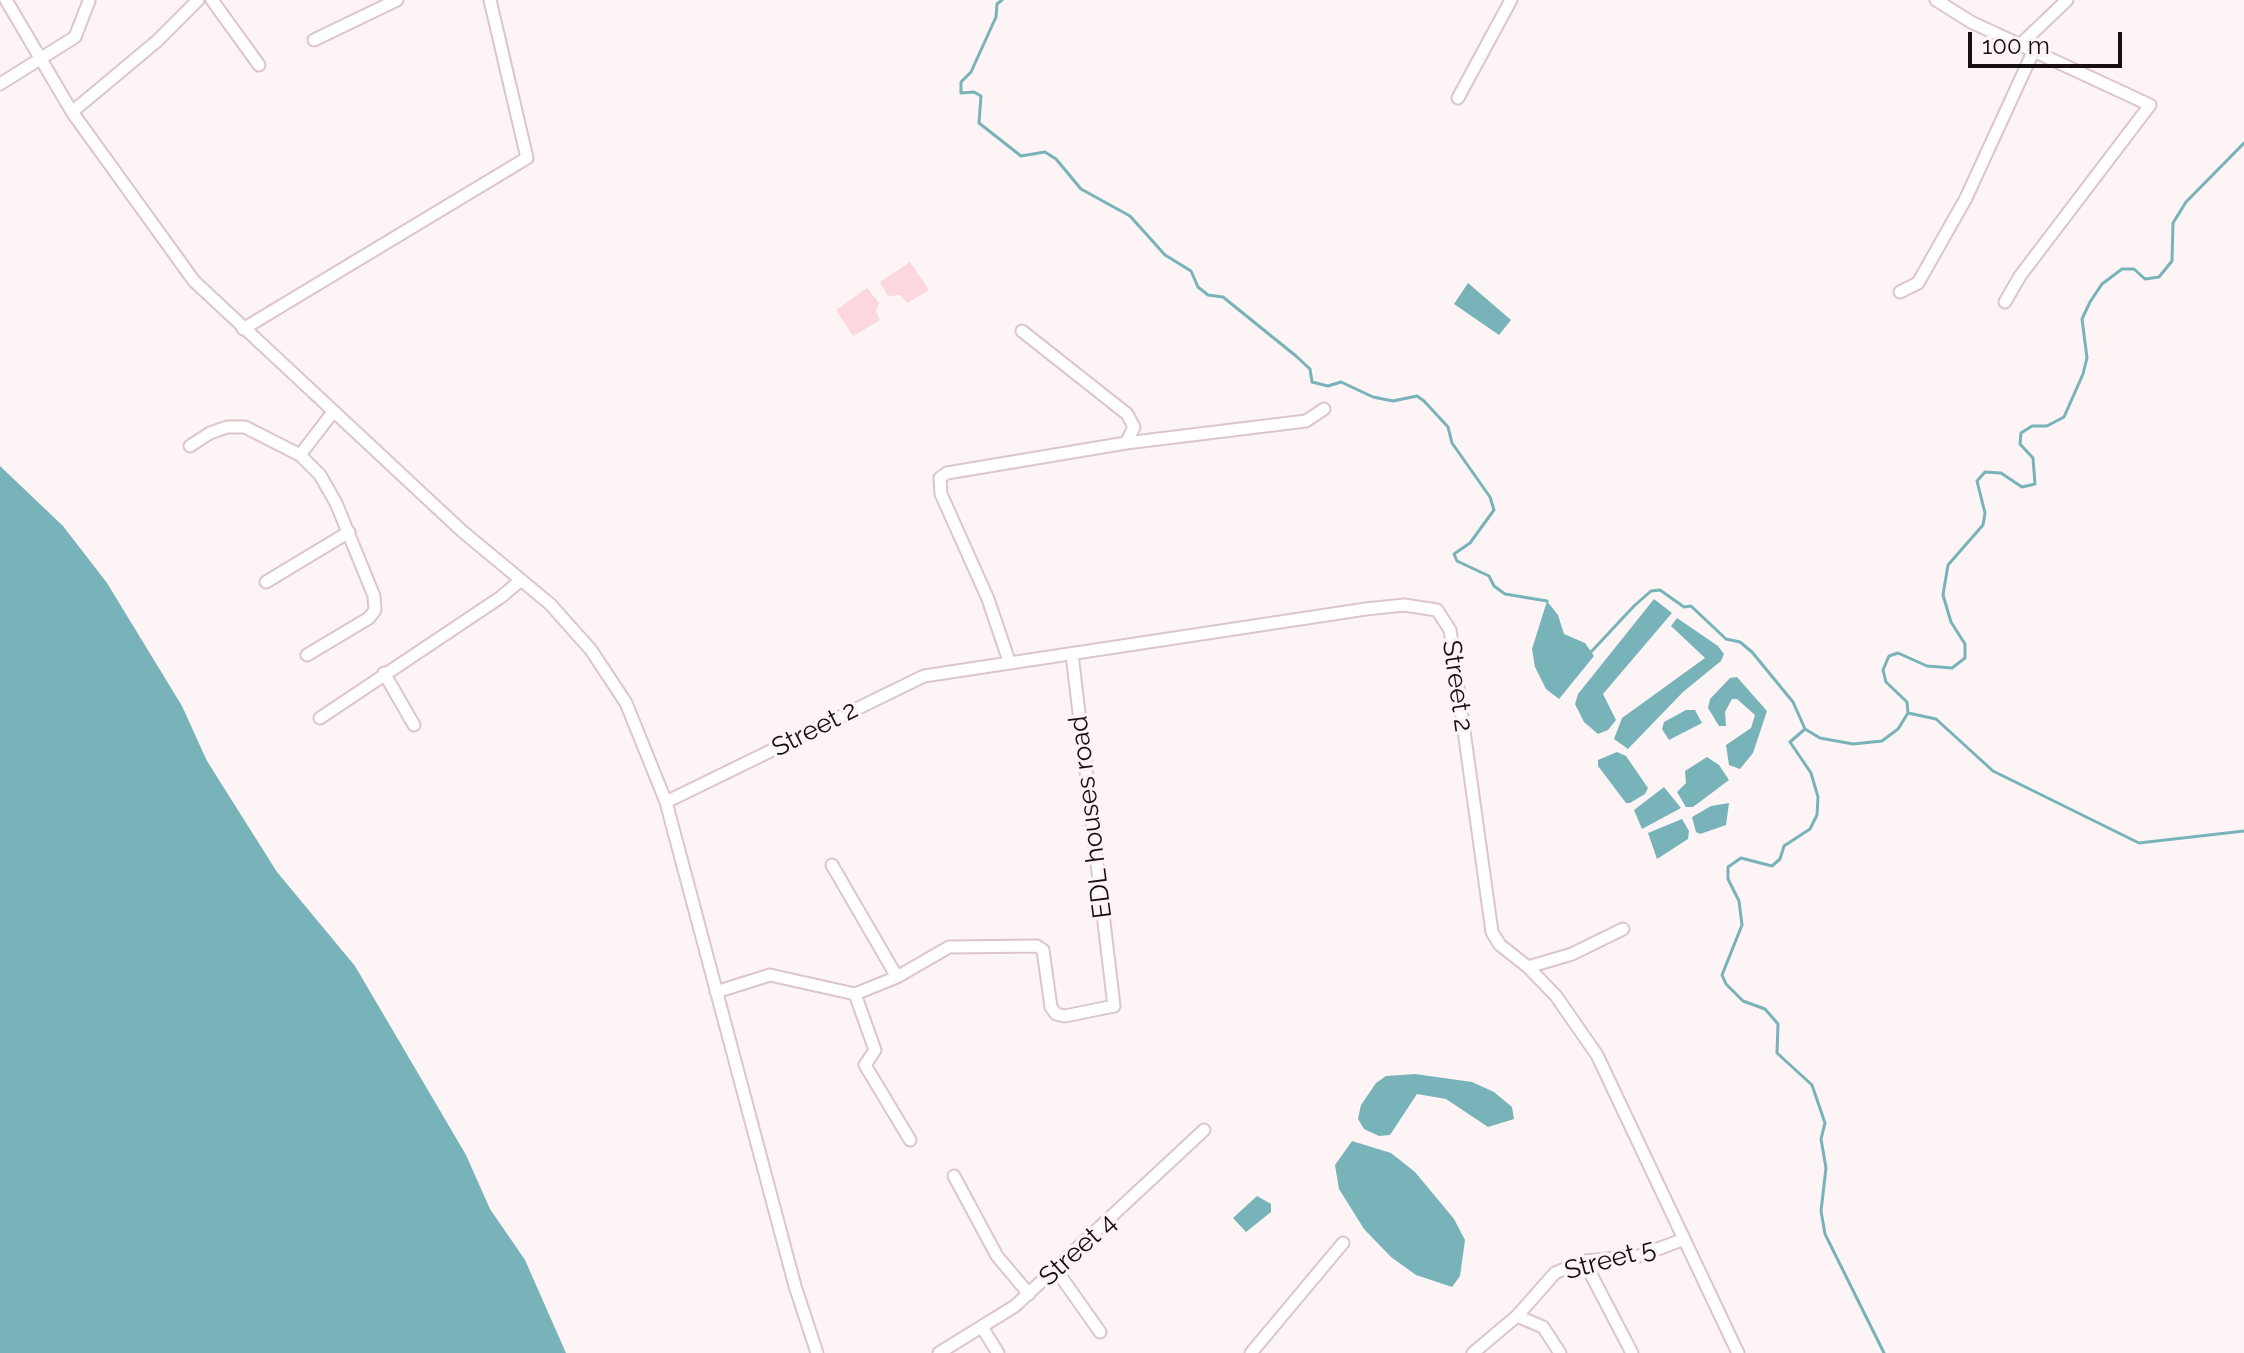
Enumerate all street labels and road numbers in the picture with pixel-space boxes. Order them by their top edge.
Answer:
street label: Street 2 [1435,638,1479,734]
street label: Street 2 [767,694,863,764]
street label: EDL houses road [1063,714,1119,920]
street label: Street 4 [1033,1207,1123,1293]
street label: Street 5 [1561,1233,1659,1287]

